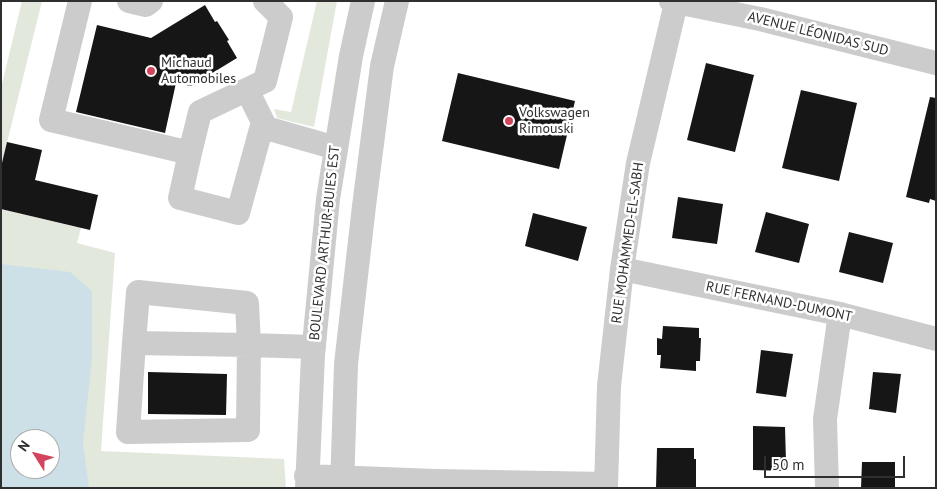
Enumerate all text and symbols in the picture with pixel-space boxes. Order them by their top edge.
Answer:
street label: AVENUE LÉONIDAS SUD [746,8,890,60]
place label: Michaud Automobiles [161,55,236,88]
marker: Michaud Automobiles [145,65,157,77]
place label: Volkswagen Rimouski [519,105,590,138]
marker: Volkswagen Rimouski [503,115,515,127]
street label: BOULEVARD ARTHUR-BUIES EST [306,145,344,341]
street label: RUE MOHAMMED-EL-SABH [608,161,648,325]
street label: RUE FERNAND-DUMONT [704,278,854,326]
north arrow [10,429,60,479]
text: N [14,437,34,455]
scale bar [767,446,908,478]
text: 50 m [772,455,805,474]

